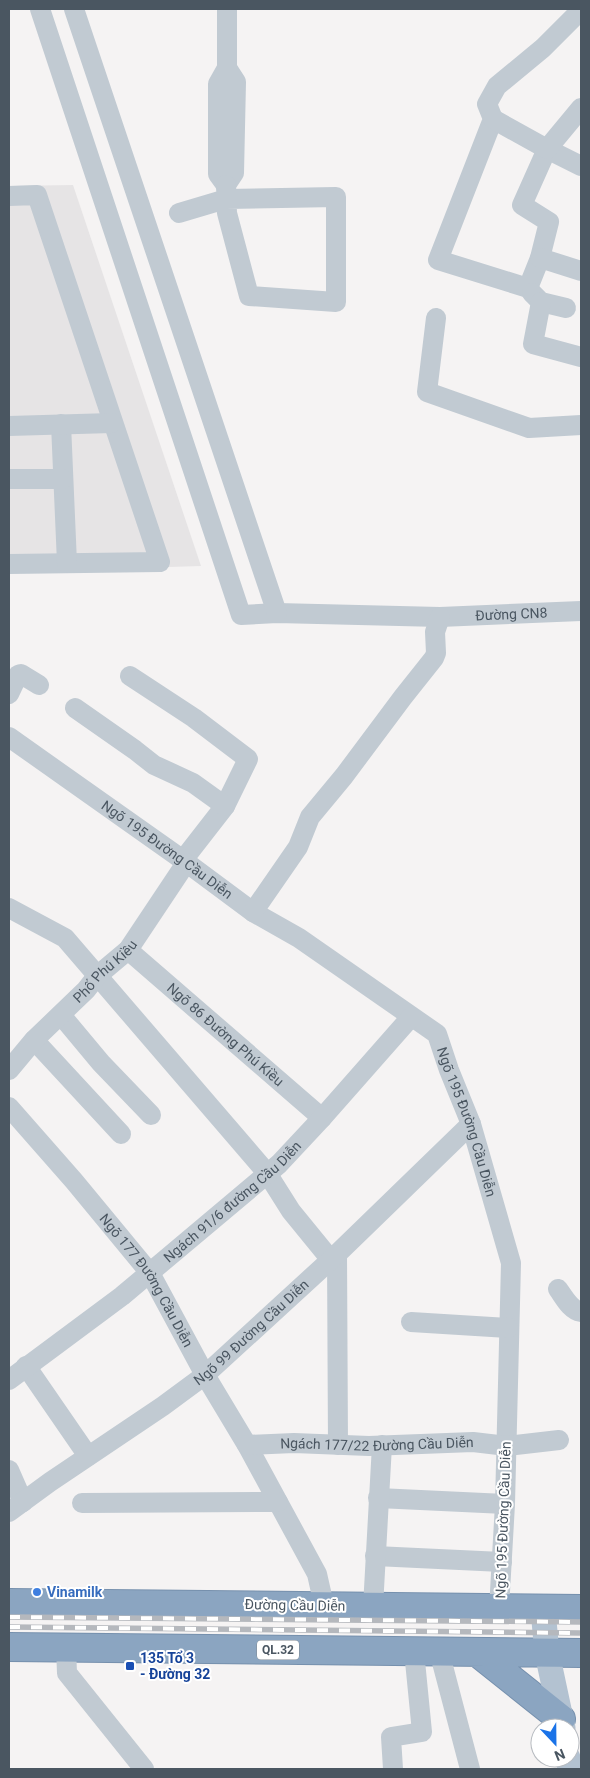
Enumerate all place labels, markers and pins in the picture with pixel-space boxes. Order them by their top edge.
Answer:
place label: Vinamilk [47,1584,103,1600]
marker: Vinamilk [31,1586,43,1598]
place label: 135 Tổ 3 - Đường 32 [140,1650,210,1682]
marker: 135 Tổ 3 - Đường 32 [124,1660,136,1672]

